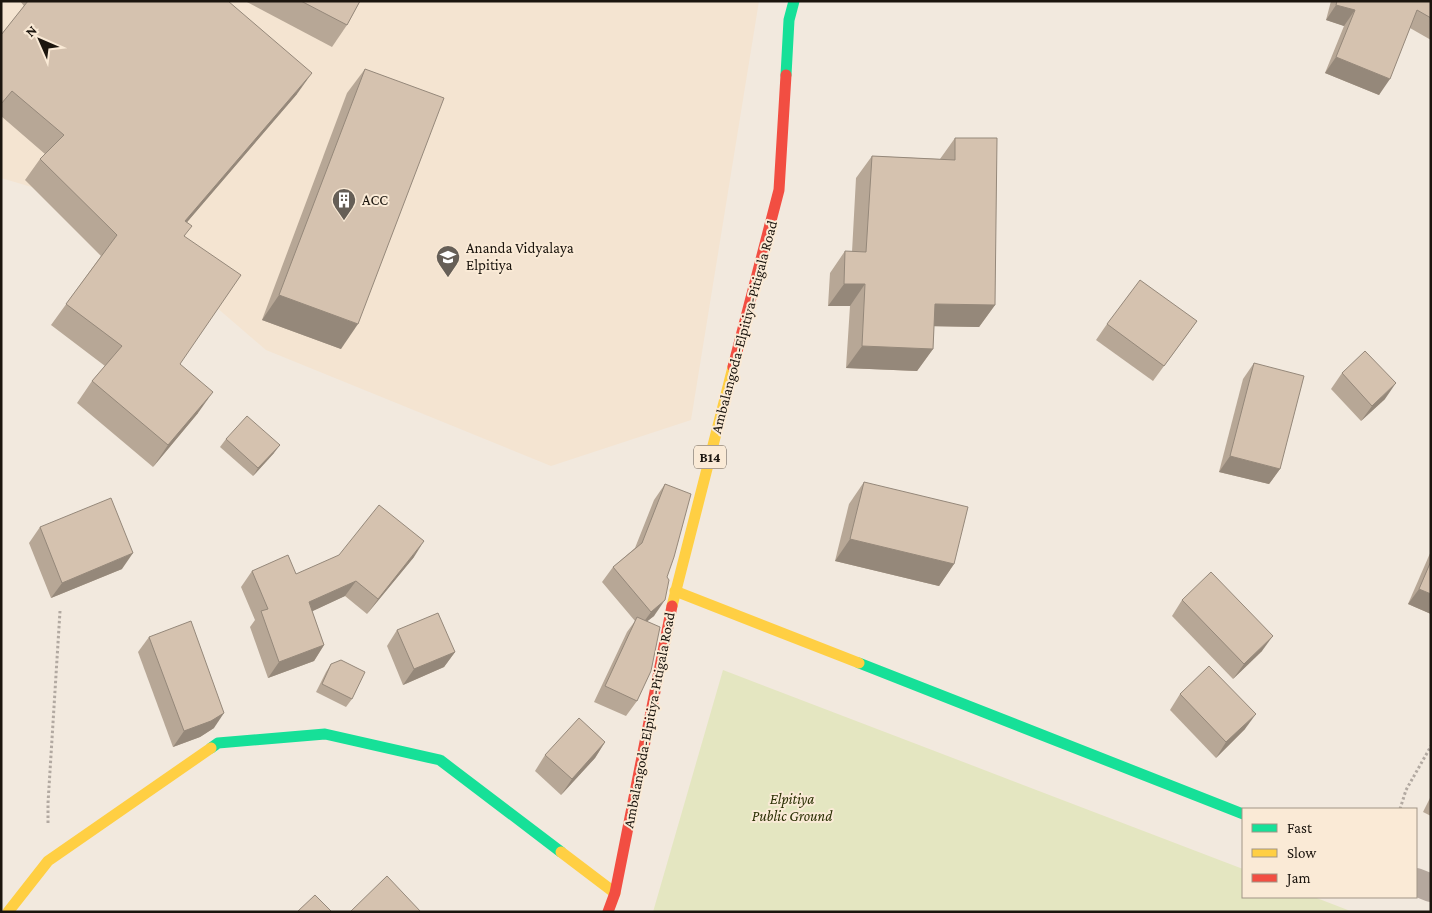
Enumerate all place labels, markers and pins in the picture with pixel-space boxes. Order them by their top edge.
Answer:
building icon: ACC [331,187,357,221]
place label: ACC [362,192,388,208]
place label: Ananda Vidyalaya Elpitiya [466,240,574,274]
school or university icon: Ananda Vidyalaya Elpitiya [435,244,461,278]

